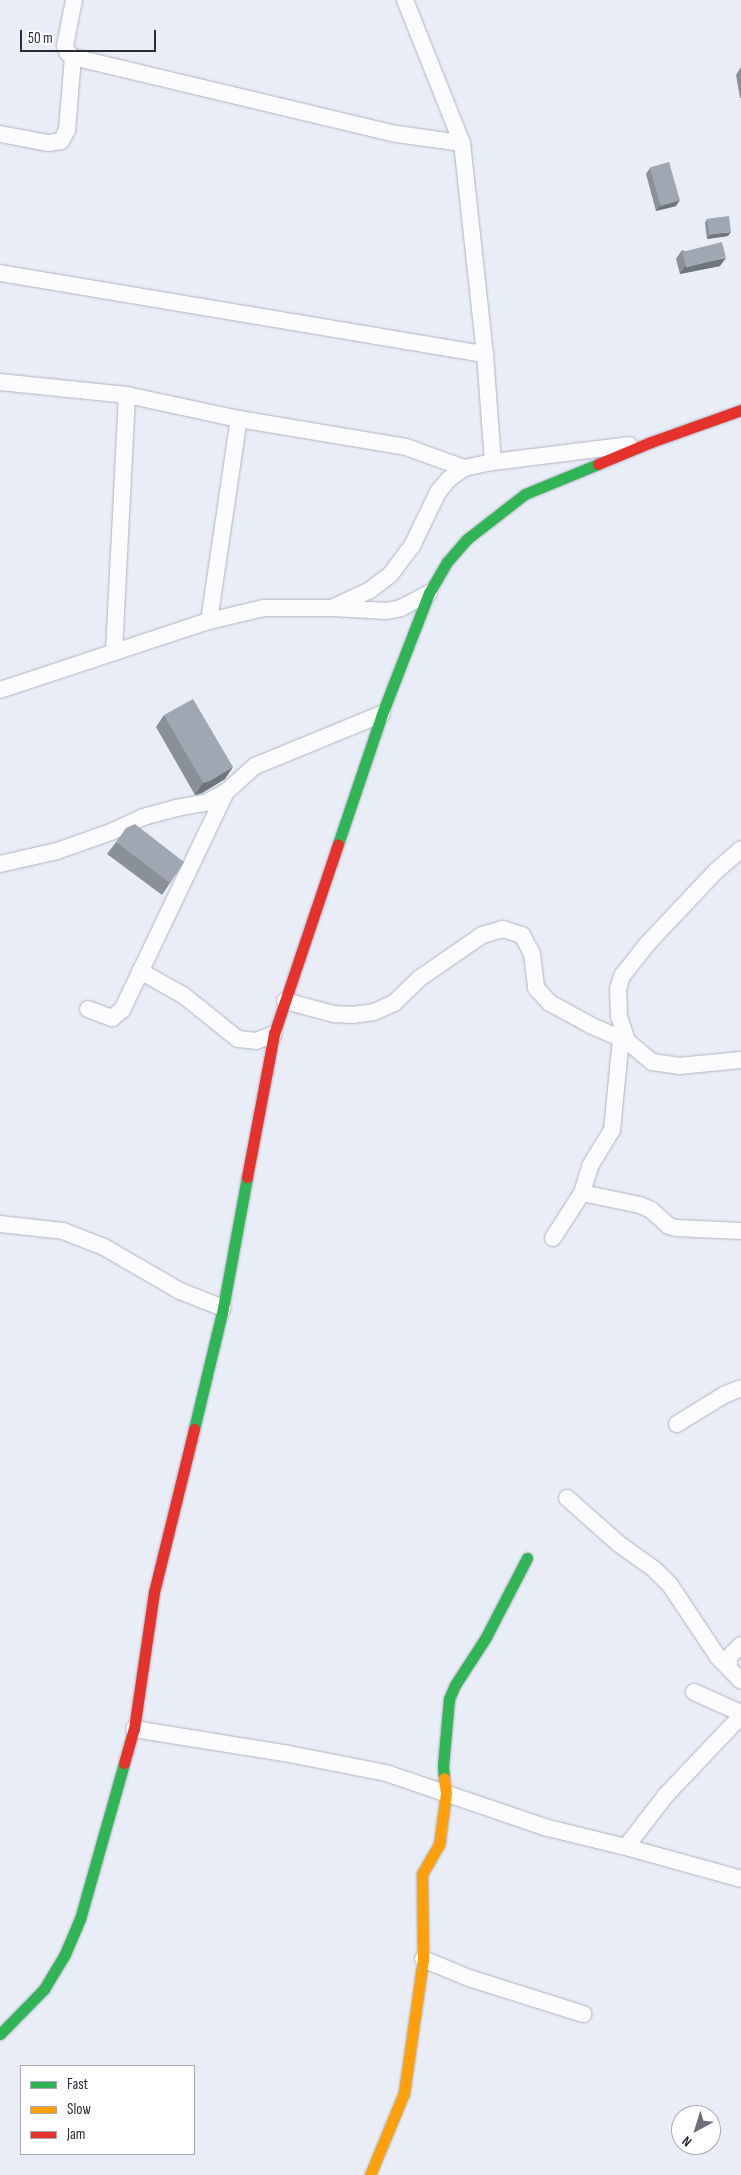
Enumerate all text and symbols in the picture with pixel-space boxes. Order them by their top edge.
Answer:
scale bar [22,20,159,52]
text: 50 m [28,29,53,48]
legend [20,2065,195,2155]
text: Fast [67,2075,88,2094]
text: Slow [67,2100,91,2119]
north arrow [671,2105,721,2155]
text: Jam [67,2125,85,2144]
text: N [679,2132,695,2150]

